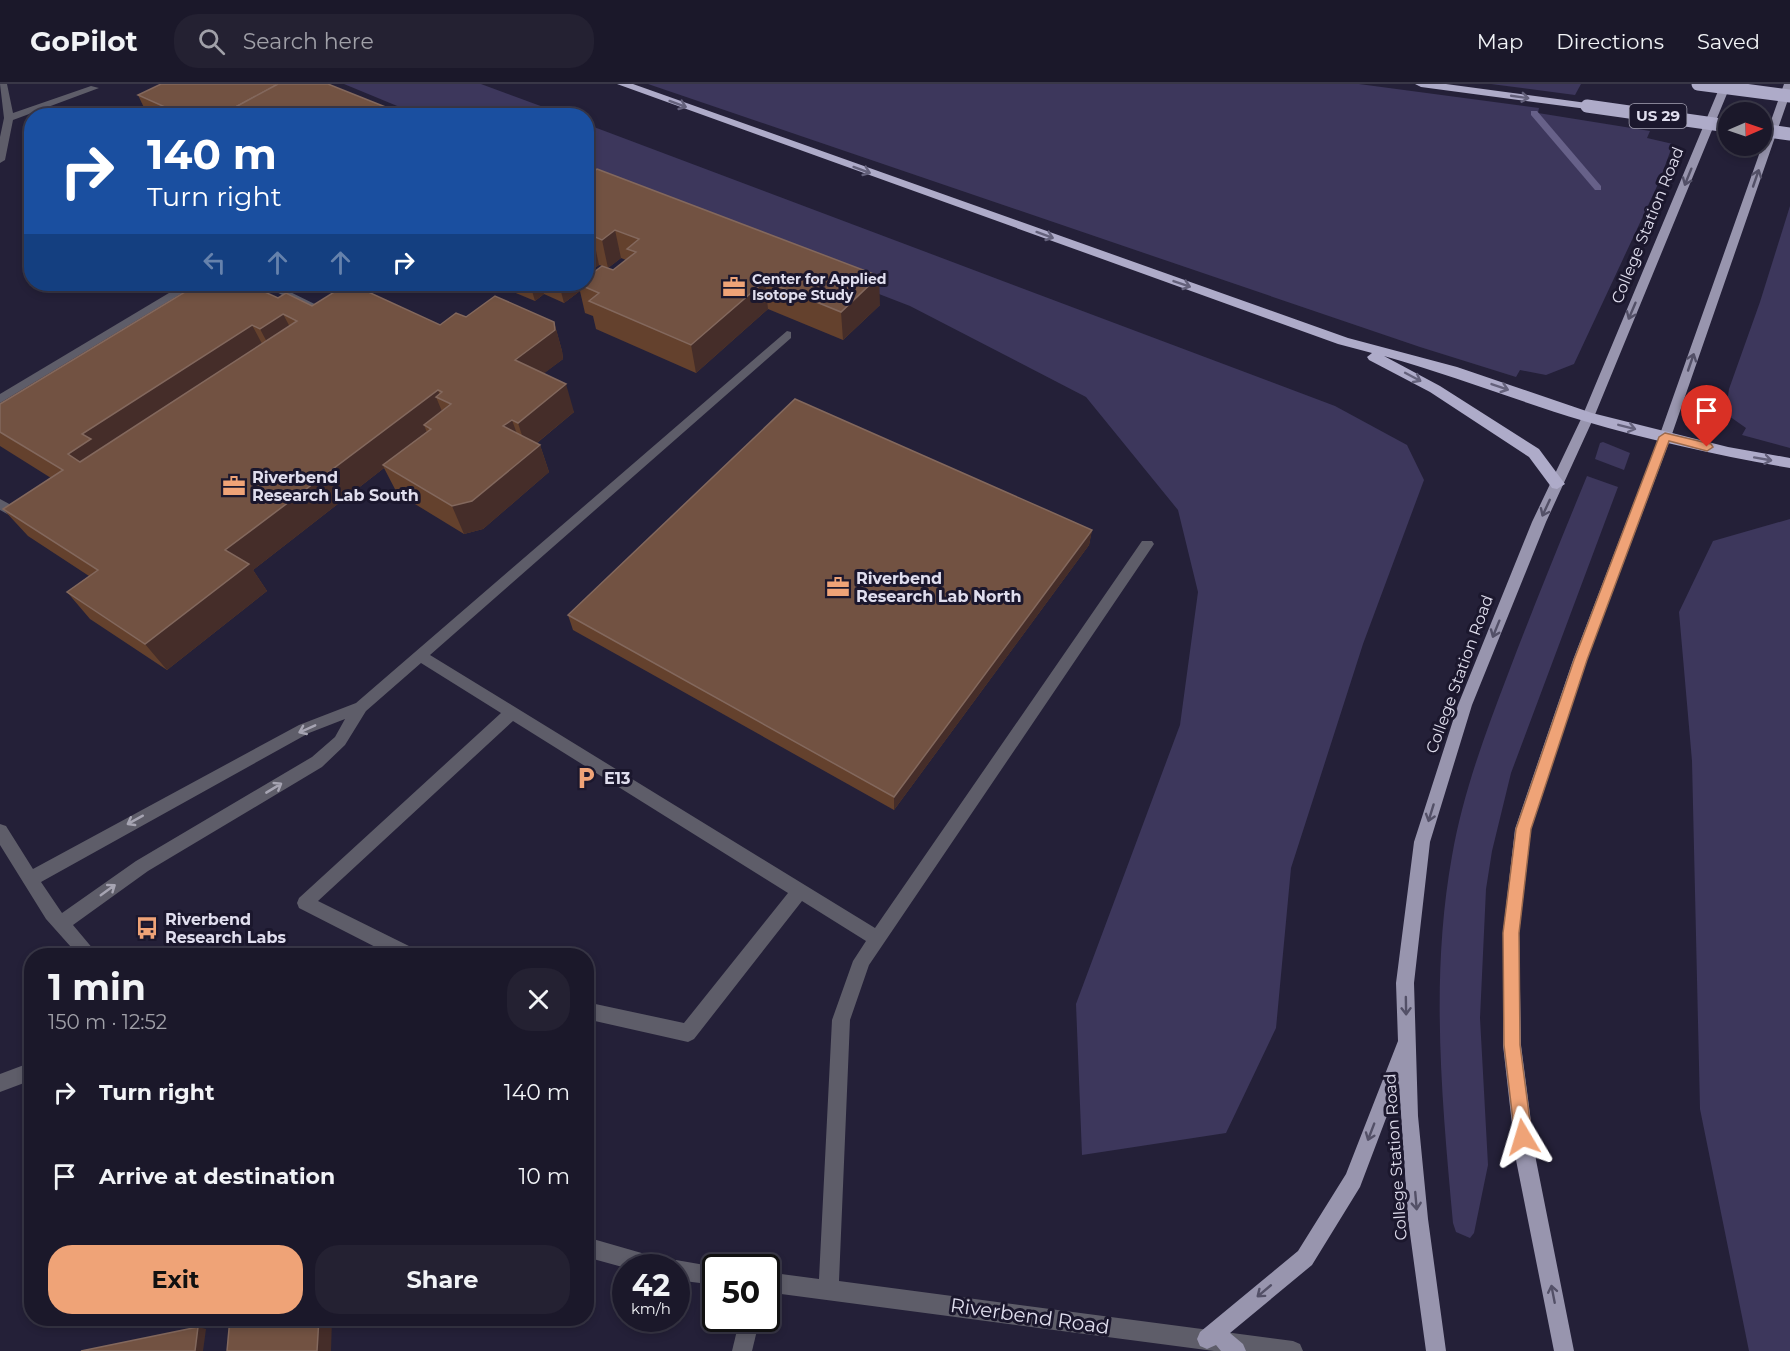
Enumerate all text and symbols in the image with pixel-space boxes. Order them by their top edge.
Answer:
search box [174,14,594,68]
text: GoPilot [30,24,138,58]
icon: search [195,25,228,58]
text: Search here [243,28,374,55]
text: Map [1477,29,1523,54]
text: Directions [1556,29,1664,54]
text: Saved [1697,29,1760,54]
one-way arrow [1510,92,1530,103]
one-way arrow [668,99,687,110]
north arrow [1718,102,1772,156]
map controls [1718,102,1772,156]
road number: US 29 [1630,104,1686,128]
text: 140 m [147,128,277,180]
icon: right [48,132,126,210]
street label: College Station Road [1607,144,1688,306]
one-way arrow [852,165,871,176]
one-way arrow [1682,167,1693,186]
one-way arrow [1752,169,1763,188]
text: Turn right [147,180,282,213]
one-way arrow [1036,231,1054,242]
icon: left [198,246,231,279]
icon: ahead [261,246,294,279]
icon: ahead [324,246,357,279]
icon: right [387,246,420,279]
place label: Center for Applied Isotope Study [752,270,887,304]
office icon: Center for Applied Isotope Study [721,274,747,300]
one-way arrow [1172,280,1191,291]
one-way arrow [1626,301,1637,320]
one-way arrow [1687,353,1698,372]
one-way arrow [1404,372,1422,384]
one-way arrow [1490,382,1509,393]
pin [1681,385,1732,447]
icon: arrive [1690,394,1723,427]
one-way arrow [1617,421,1636,433]
one-way arrow [1753,453,1772,464]
place label: Riverbend Research Lab South [252,468,419,505]
office icon: Riverbend Research Lab South [221,473,247,499]
one-way arrow [1539,498,1551,516]
place label: Riverbend Research Lab North [856,569,1022,606]
office icon: Riverbend Research Lab North [825,574,851,600]
street label: College Station Road [1422,592,1497,756]
one-way arrow [1490,619,1501,638]
one-way arrow [298,723,316,735]
parking icon: E13 [573,765,599,791]
place label: E13 [604,769,630,788]
one-way arrow [265,781,282,793]
one-way arrow [1425,803,1436,822]
one-way arrow [127,814,144,826]
one-way arrow [100,884,116,896]
place label: Riverbend Research Labs [165,910,286,947]
bus stop icon: Riverbend Research Labs [134,915,160,941]
text: 1 min [48,965,146,1009]
button: close [507,968,570,1031]
one-way arrow [1400,995,1412,1015]
text: 150 m · 12:52 [48,1010,167,1034]
street label: College Station Road [1380,1073,1411,1241]
icon: right [48,1076,81,1109]
text: Turn right [99,1079,214,1106]
text: 140 m [504,1079,570,1106]
position arrow [1491,1105,1555,1169]
one-way arrow [1365,1122,1376,1141]
icon: arrive [48,1160,81,1193]
text: Arrive at destination [99,1163,335,1190]
text: 10 m [518,1163,570,1190]
one-way arrow [1411,1191,1422,1211]
button: Exit [48,1245,303,1314]
button: Share [315,1245,570,1314]
speed limit sign: 50 [702,1254,780,1332]
text: 42 [632,1267,670,1304]
one-way arrow [1546,1284,1558,1303]
one-way arrow [1256,1285,1272,1298]
street label: Riverbend Road [949,1293,1111,1339]
text: km/h [631,1299,671,1318]

